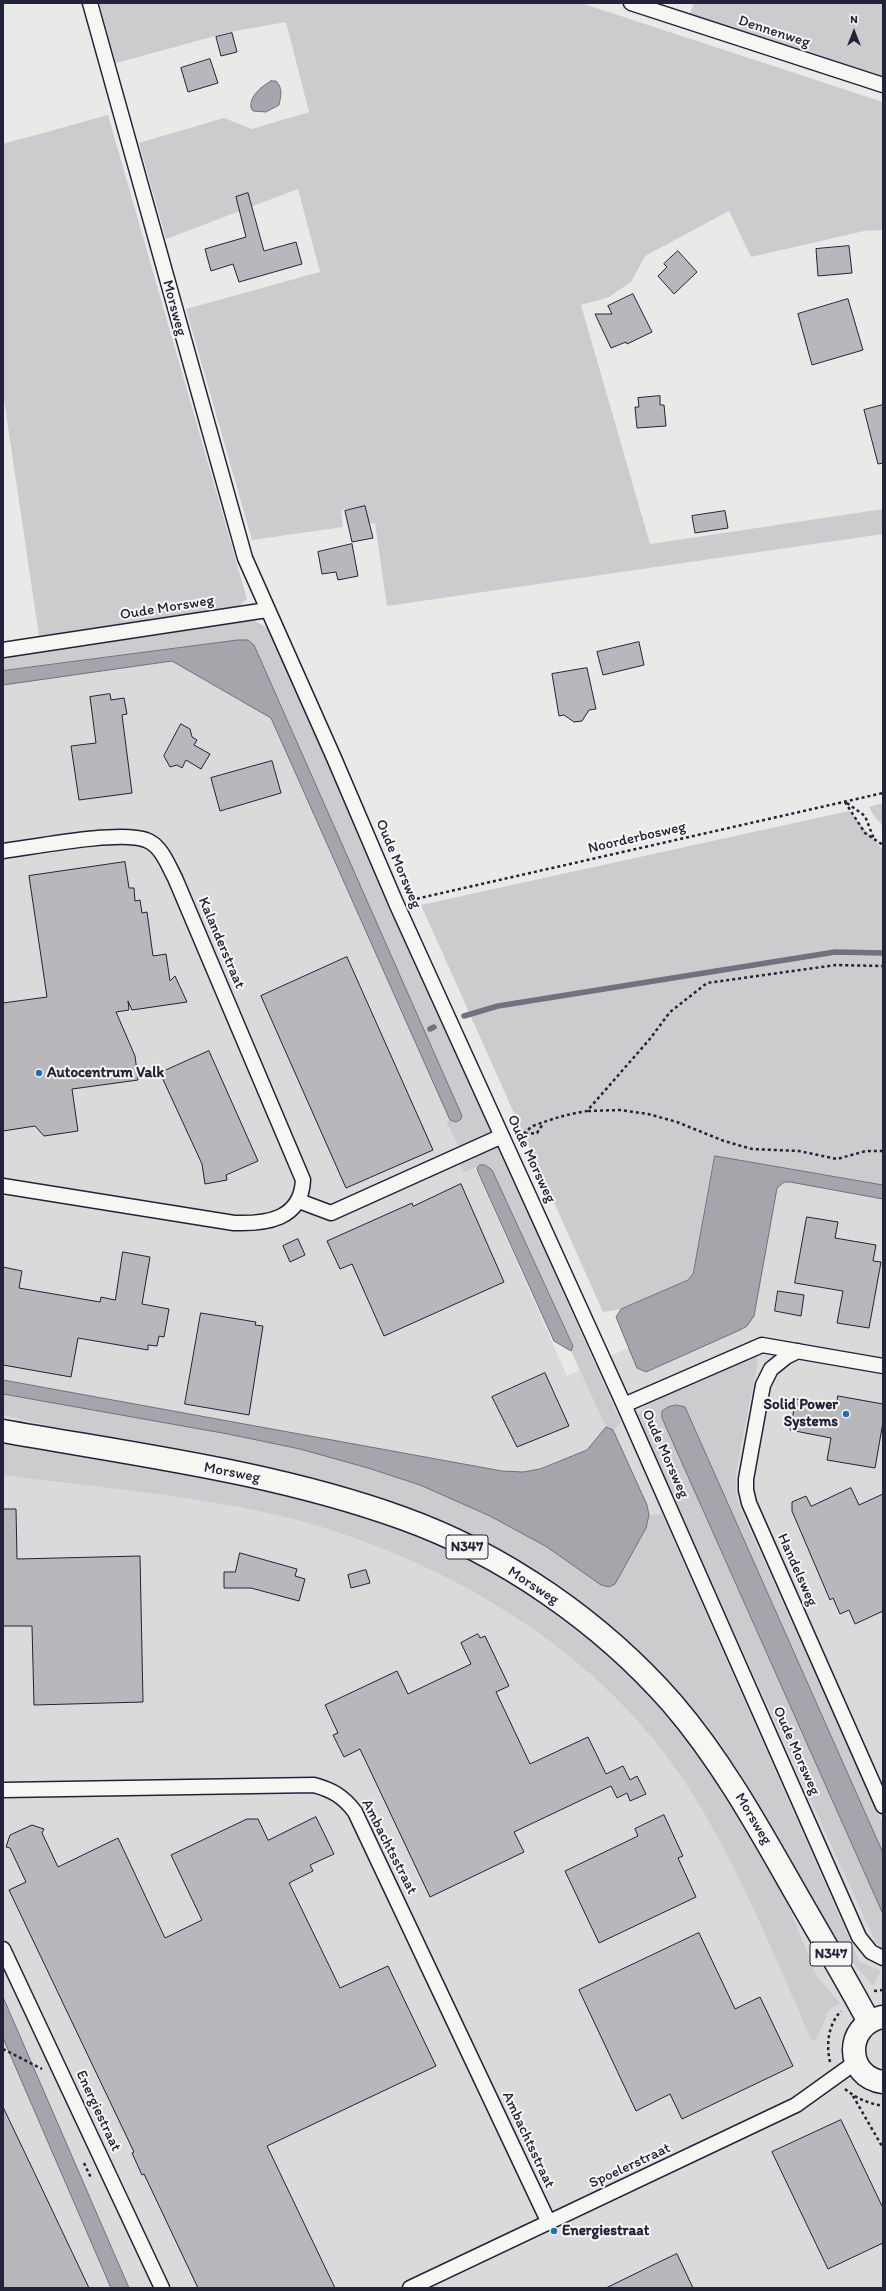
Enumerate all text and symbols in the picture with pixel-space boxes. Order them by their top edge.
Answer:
street label: Dennenweg [736,12,812,52]
north arrow [834,12,874,52]
text: N [850,13,858,26]
street label: Morsweg [158,278,190,338]
street label: Oude Morsweg [119,592,215,624]
street label: Oude Morsweg [371,817,425,911]
street label: Noorderbosweg [586,818,688,858]
street label: Kalanderstraat [194,895,248,991]
place label: Autocentrum Valk [47,1064,164,1082]
marker: Autocentrum Valk [34,1068,44,1078]
street label: Oude Morsweg [503,1112,559,1206]
place label: Solid Power Systems [764,1396,838,1431]
street label: Oude Morsweg [637,1407,693,1501]
marker: Solid Power Systems [841,1409,851,1419]
street label: Morsweg [202,1459,262,1487]
street label: Handelsweg [773,1531,821,1609]
road number: N347 [446,1535,488,1559]
street label: Morsweg [504,1563,562,1609]
street label: Oude Morsweg [768,1704,824,1798]
street label: Morsweg [731,1790,775,1848]
street label: Ambachtsstraat [357,1796,421,1898]
road number: N347 [810,1942,852,1966]
street label: Energiestraat [71,2068,125,2154]
street label: Ambachtsstraat [498,2089,558,2191]
street label: Spoelerstraat [586,2139,674,2193]
place label: Energiestraat [562,2222,649,2240]
marker: Energiestraat [549,2226,559,2236]

